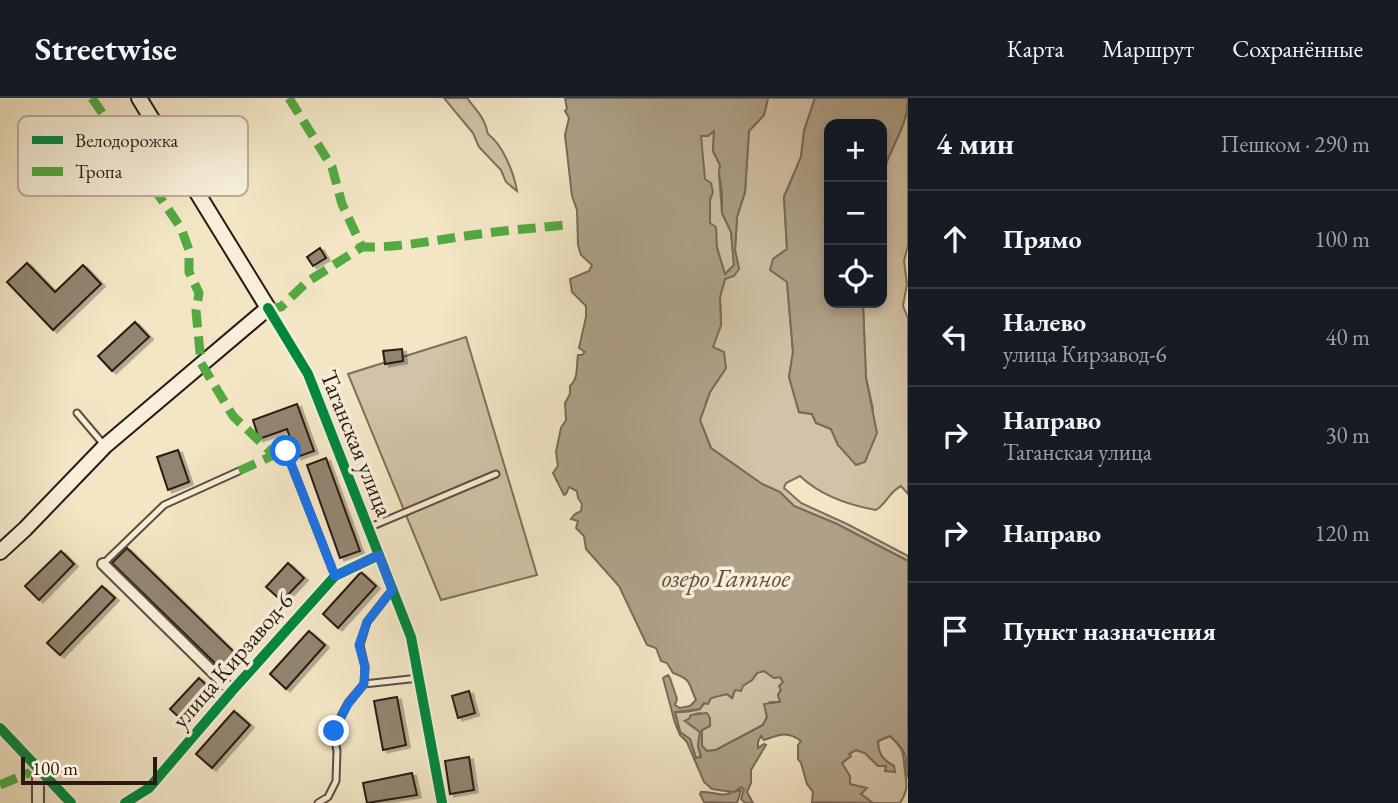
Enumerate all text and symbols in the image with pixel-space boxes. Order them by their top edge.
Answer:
text: Streetwise [35,27,177,70]
text: Карта [1007,33,1064,64]
text: Маршрут [1102,33,1194,64]
text: Сохранённые [1232,33,1363,64]
legend [18,116,248,196]
map controls [824,119,887,308]
button: + [824,119,887,182]
text: 4 мин [936,124,1014,163]
text: Велодорожка [75,128,179,153]
text: Пешком · 290 m [1221,129,1370,159]
text: Тропа [75,159,123,184]
button: − [824,182,887,245]
icon: ahead [936,220,974,258]
text: Прямо [1003,222,1082,256]
text: 100 m [1314,224,1370,254]
button: locate [824,245,887,308]
text: Налево [1003,305,1086,339]
icon: left [936,318,974,356]
text: 40 m [1325,322,1370,352]
text: улица Кирзавод-6 [1003,339,1167,369]
street label: Таганская улица [314,365,401,521]
text: Направо [1003,403,1101,437]
icon: right [936,416,974,454]
text: 30 m [1325,420,1370,450]
route start [270,435,301,466]
text: Таганская улица [1003,437,1152,467]
icon: right [936,514,974,552]
text: Направо [1003,516,1101,550]
text: 120 m [1314,518,1370,548]
water label: озеро Гатное [662,561,791,595]
street label: улица Кирзавод-6 [164,585,300,735]
icon: arrive [936,612,974,650]
text: Пункт назначения [1003,614,1216,648]
route end [318,715,349,746]
scale bar [21,754,158,786]
text: 100 m [32,756,78,781]

